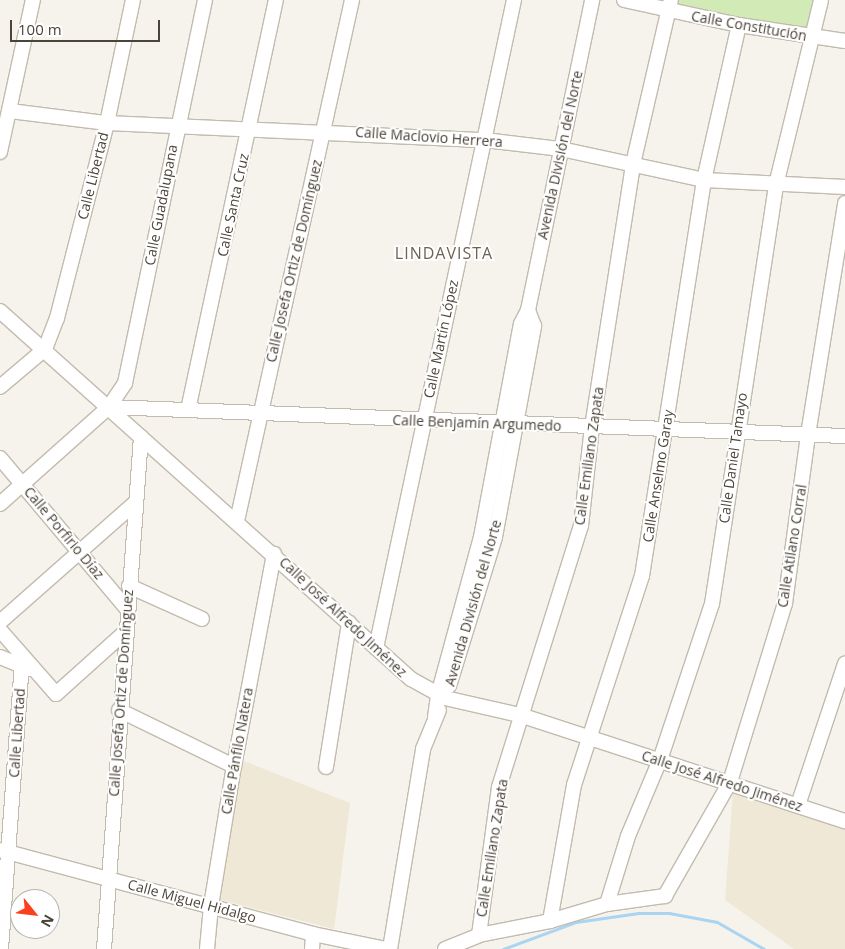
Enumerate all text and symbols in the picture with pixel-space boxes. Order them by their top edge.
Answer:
street label: Calle Constitución [690,8,808,44]
scale bar [12,10,162,42]
text: 100 m [18,19,62,39]
street label: Avenida División del Norte [534,69,586,241]
street label: Calle Maclovio Herrera [355,123,503,151]
street label: Calle Libertad [74,131,112,221]
street label: Calle Guadalupana [141,143,181,267]
street label: Calle Santa Cruz [214,152,252,258]
street label: Calle Josefa Ortiz de Domínguez [262,158,326,364]
district label: LINDAVISTA [394,243,494,263]
street label: Calle Martín López [420,278,462,400]
street label: Calle Emiliano Zapata [571,386,607,526]
street label: Calle Daniel Tamayo [716,392,750,524]
street label: Calle Anselmo Garay [639,408,677,544]
street label: Calle Benjamín Argumedo [392,412,562,434]
street label: Calle Porfirio Díaz [21,483,107,583]
street label: Calle Atilano Corral [774,483,810,609]
street label: Avenida División del Norte [441,518,505,688]
street label: Calle José Alfredo Jiménez [276,554,410,680]
street label: Calle Josefa Ortiz de Domínguez [105,589,137,797]
street label: Calle Pánfilo Natera [218,686,256,816]
street label: Calle Libertad [5,688,29,778]
street label: Calle José Alfredo Jiménez [640,747,804,815]
street label: Calle Emiliano Zapata [473,778,511,918]
street label: Calle Miguel Hidalgo [126,876,258,926]
north arrow [10,889,60,939]
text: N [37,911,59,931]

